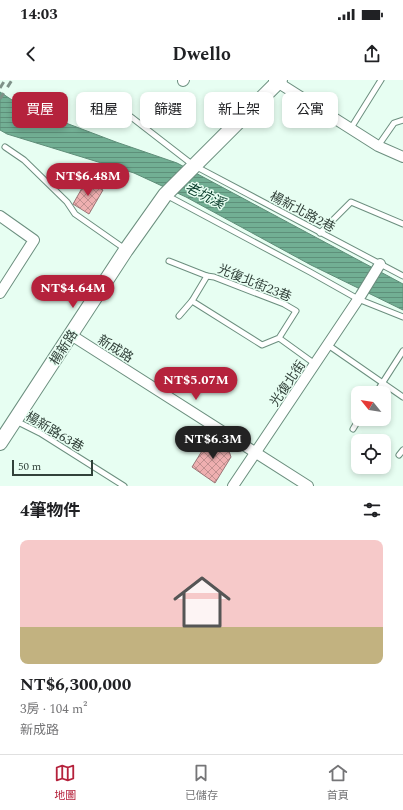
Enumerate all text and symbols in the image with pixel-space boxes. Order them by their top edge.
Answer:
text: 14:03 [20,3,58,26]
text: Dwello [172,41,231,68]
icon: back [20,43,42,65]
icon: share [361,43,383,65]
chip: 買屋 [12,92,68,128]
chip: 租屋 [76,92,132,128]
chip: 篩選 [140,92,196,128]
chip: 新上架 [204,92,274,128]
chip: 公寓 [282,92,338,128]
pin: NT$6.48M [47,163,129,197]
text: NT$6.48M [55,166,121,186]
water label: 老坑溪 [181,177,230,215]
street label: 楊新北路2巷 [266,186,339,237]
street label: 光復北街23巷 [215,259,295,307]
pin: NT$4.64M [32,275,114,309]
text: NT$4.64M [40,278,106,298]
street label: 楊新路 [45,326,83,369]
street label: 新成路 [94,330,137,368]
street label: 光復北街 [265,356,311,411]
pin: NT$5.07M [155,367,237,401]
text: NT$5.07M [163,370,229,390]
north arrow [351,386,391,426]
map controls [351,386,391,474]
street label: 楊新路63巷 [21,407,87,457]
pin: NT$6.3M [176,426,250,460]
text: NT$6.3M [184,429,242,449]
button: locate [351,434,391,474]
scale bar [12,458,93,477]
text: 50 m [18,458,41,475]
text: 4筆物件 [20,498,81,524]
icon: filters [361,499,383,521]
icon: home [166,566,238,638]
text: NT$6,300,000 [20,672,131,698]
text: 3房 · 104 m² [20,699,87,719]
text: 新成路 [20,720,59,740]
tab: 地圖 [54,762,76,804]
tab: 已儲存 [185,762,218,804]
tab: 首頁 [327,762,349,804]

